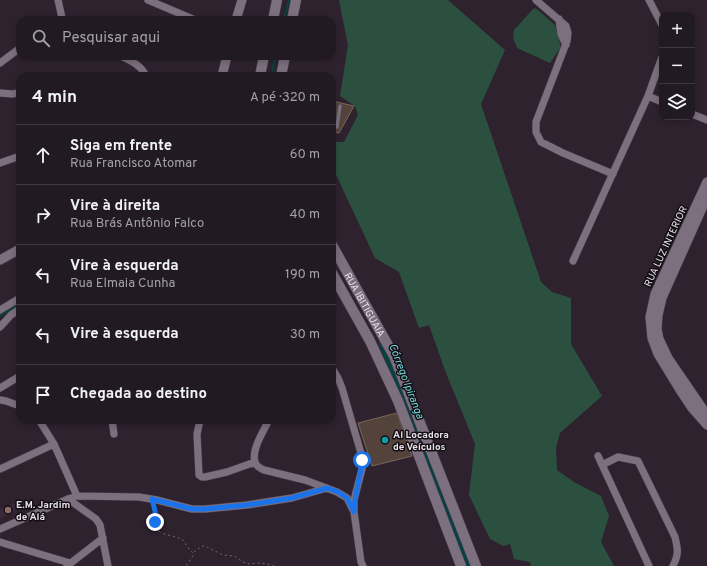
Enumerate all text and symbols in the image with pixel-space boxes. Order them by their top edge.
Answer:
map controls [659,12,695,120]
button: + [659,12,695,48]
search box [16,16,336,60]
icon: search [30,27,52,49]
text: Pesquisar aqui [62,29,160,48]
button: − [659,48,695,84]
button: layers [659,84,695,120]
text: 4 min [32,87,77,109]
text: A pé · 320 m [250,90,320,106]
text: Siga em frente [70,137,172,156]
icon: ahead [32,144,54,166]
text: 60 m [290,147,320,163]
text: Rua Francisco Atomar [70,156,197,172]
text: Vire à direita [70,197,160,216]
icon: right [32,204,54,226]
street label: RUA LUZ INTERIOR [642,204,691,289]
text: 40 m [290,207,320,223]
text: Rua Brás Antônio Falco [70,216,204,232]
text: Vire à esquerda [70,257,179,276]
icon: left [32,264,54,286]
text: 190 m [285,267,320,283]
street label: RUA IBITIGUAIA [341,271,387,340]
text: Rua Elmaia Cunha [70,276,175,292]
icon: left [32,324,54,346]
text: Vire à esquerda [70,325,179,344]
text: 30 m [290,327,320,343]
water label: Córrego Ipiranga [385,342,427,421]
icon: arrive [32,384,54,406]
text: Chegada ao destino [70,385,207,404]
place label: Al Locadora de Veículos [393,429,449,454]
marker: Al Locadora de Veículos [380,435,390,445]
route start [353,451,371,469]
place label: E.M. Jardim de Alá [16,499,70,524]
marker: E.M. Jardim de Alá [3,505,13,515]
route end [146,513,164,531]

